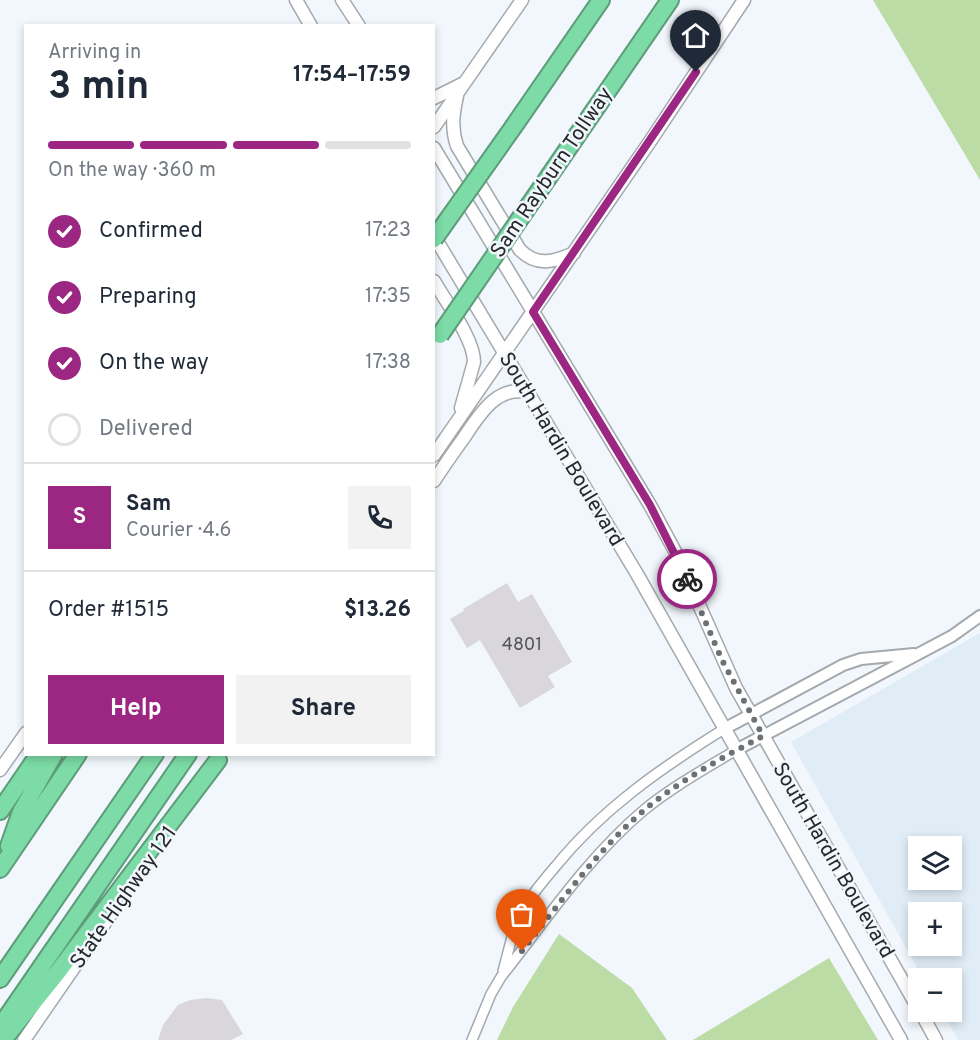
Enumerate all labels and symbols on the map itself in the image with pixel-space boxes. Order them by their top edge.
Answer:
pin [670,10,721,72]
street label: Sam Rayburn Tollway [485,82,619,263]
street label: South Hardin Boulevard [492,348,629,552]
courier [657,549,717,609]
house number: 4801 [502,634,542,657]
street label: South Hardin Boulevard [766,758,900,964]
street label: State Highway 121 [65,821,184,975]
pin [496,889,547,951]

